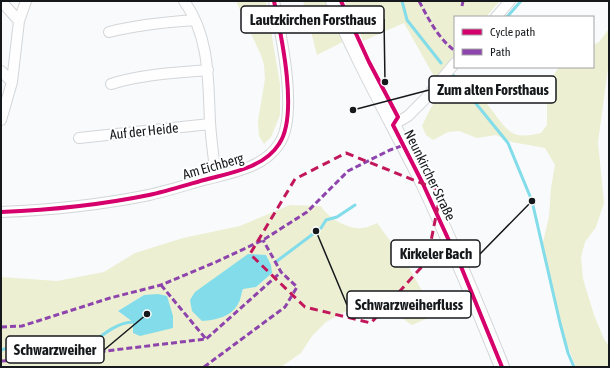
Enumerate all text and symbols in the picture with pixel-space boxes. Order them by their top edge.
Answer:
callout: Lautzkirchen Forsthaus [241,6,384,33]
text: Lautzkirchen Forsthaus [250,11,377,28]
legend [454,16,594,68]
text: Cycle path [490,25,535,39]
text: Path [490,45,511,59]
callout: Zum alten Forsthaus [429,76,556,103]
text: Zum alten Forsthaus [437,81,550,98]
street label: Auf der Heide [109,119,179,143]
street label: Neunkircher Straße [401,127,459,223]
street label: Am Eichberg [181,150,245,182]
callout: Kirkeler Bach [391,240,480,267]
text: Kirkeler Bach [400,245,472,262]
callout: Schwarzweiherfluss [347,291,471,318]
text: Schwarzweiherfluss [355,296,464,313]
callout: Schwarzweiher [6,336,104,363]
text: Schwarzweiher [14,341,97,358]

